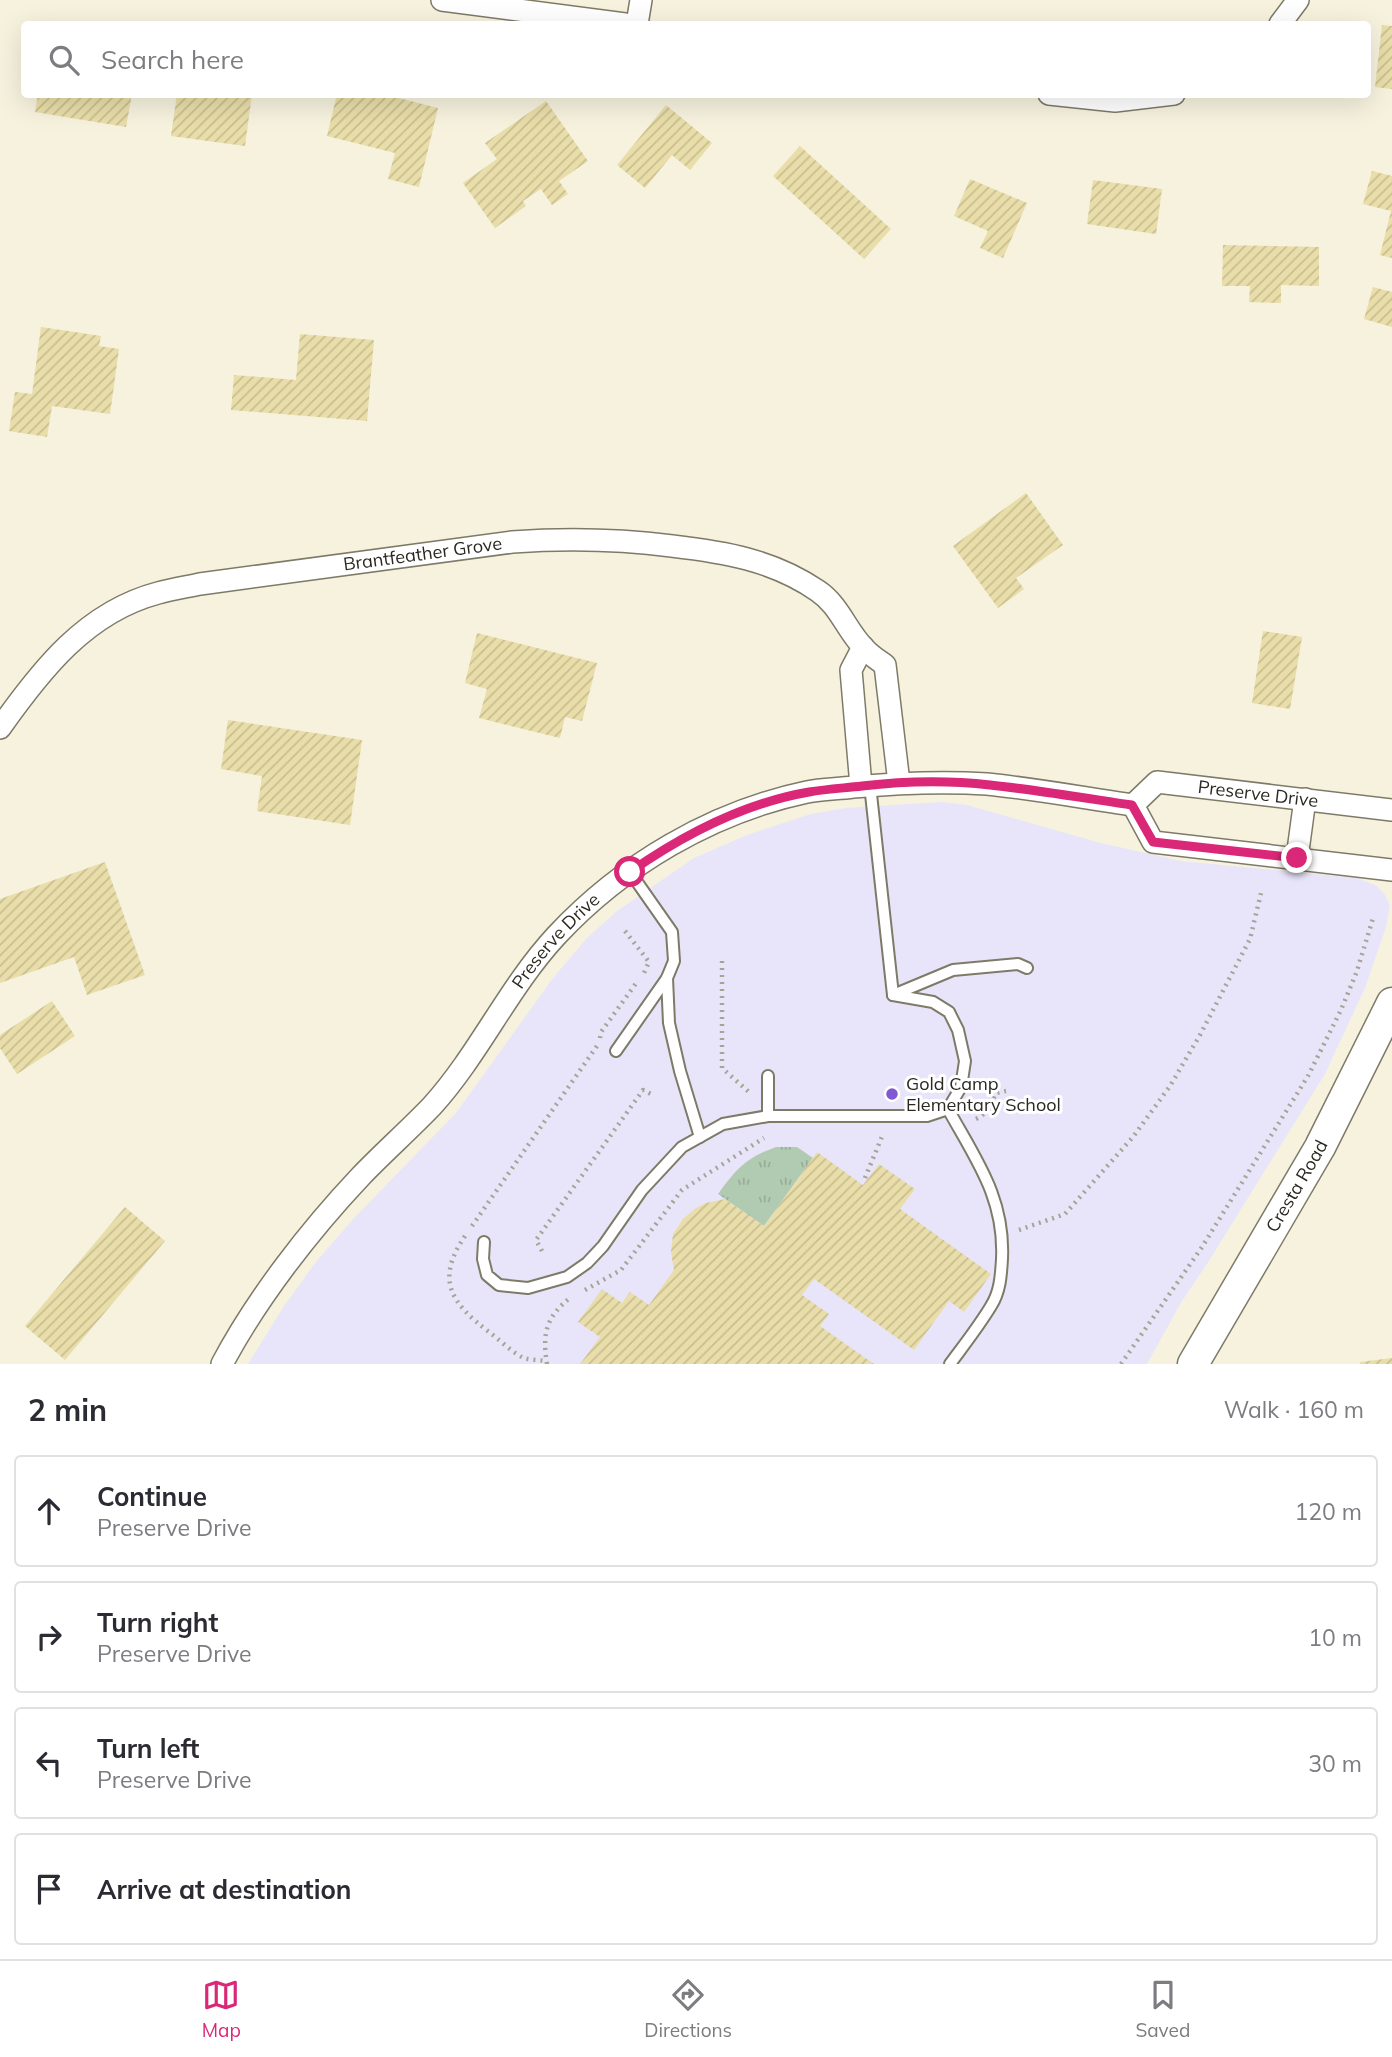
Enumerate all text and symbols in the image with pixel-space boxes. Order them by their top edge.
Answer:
search box [21,21,1371,98]
icon: search [45,41,83,79]
text: Search here [101,43,244,76]
street label: Brantfeather Grove [342,531,503,576]
street label: Preserve Drive [1197,775,1320,812]
route end [1281,842,1312,873]
route start [614,856,645,887]
street label: Preserve Drive [507,888,604,993]
place label: Gold Camp Elementary School [906,1072,1061,1116]
marker: Gold Camp Elementary School [884,1086,900,1102]
street label: Cresta Road [1261,1136,1333,1236]
text: 2 min [28,1391,107,1429]
text: Walk · 160 m [1224,1395,1364,1424]
text: Continue [97,1480,207,1513]
icon: ahead [30,1492,68,1530]
text: 120 m [1294,1497,1362,1526]
text: Preserve Drive [97,1513,252,1542]
text: Turn right [97,1606,218,1639]
icon: right [30,1618,68,1656]
text: 10 m [1308,1623,1362,1652]
text: Preserve Drive [97,1639,252,1668]
text: Turn left [97,1732,199,1765]
icon: left [30,1744,68,1782]
text: 30 m [1308,1749,1362,1778]
text: Preserve Drive [97,1765,252,1794]
icon: arrive [30,1870,68,1908]
text: Arrive at destination [97,1873,352,1906]
tab: Map [202,1976,241,2042]
tab: Directions [644,1976,732,2042]
tab: Saved [1135,1976,1190,2042]

